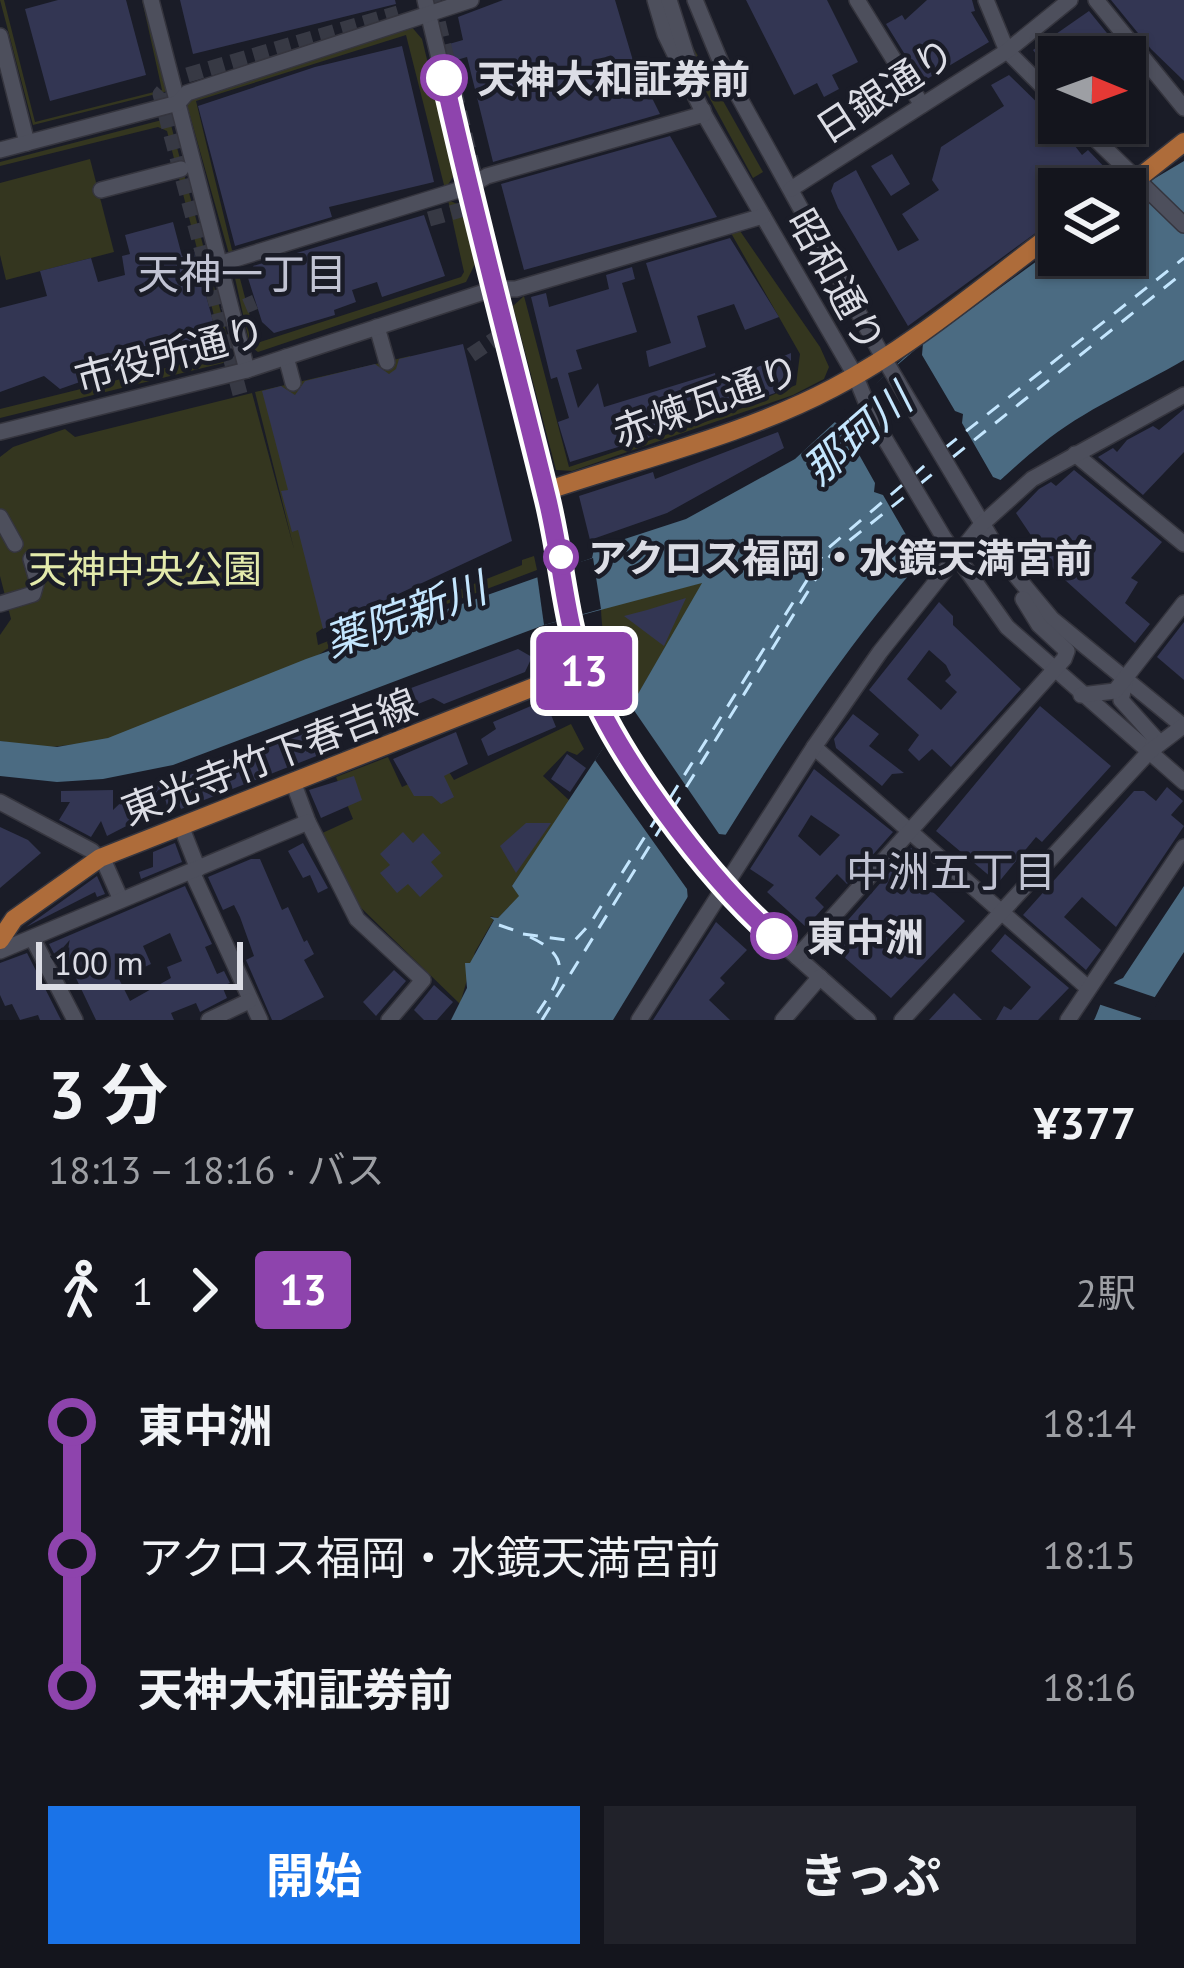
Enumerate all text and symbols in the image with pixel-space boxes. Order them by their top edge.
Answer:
street label: 日銀通り [806,26,964,154]
north arrow [1038,36,1146,144]
map controls [1038,36,1146,276]
place label: 天神大和証券前 [477,53,750,104]
marker: 天神大和証券前 [422,56,466,100]
button: layers [1038,168,1146,276]
street label: 昭和通り [777,199,897,361]
district label: 天神一丁目 [137,246,347,301]
street label: 市役所通り [69,304,271,404]
street label: 赤煉瓦通り [606,343,806,457]
water label: 那珂川 [791,369,926,496]
place label: アクロス福岡・水鏡天満宮前 [588,532,1093,583]
marker: アクロス福岡・水鏡天満宮前 [545,541,577,573]
park label: 天神中央公園 [28,543,262,594]
water label: 薬院新川 [317,558,497,669]
line badge: 13 [530,632,638,710]
text: 13 [560,643,608,698]
street label: 東光寺竹下春吉線 [114,676,424,836]
district label: 中洲五丁目 [846,844,1056,899]
place label: 東中洲 [807,911,924,962]
marker: 東中洲 [752,914,796,958]
scale bar [36,936,243,989]
text: 100 m [54,941,144,984]
text: 3 分 [48,1051,168,1136]
text: ¥377 [1034,1093,1136,1151]
text: 18:13 – 18:16 · バス [48,1144,385,1195]
icon: walk [48,1257,114,1323]
icon: forward [171,1257,237,1323]
text: 13 [279,1262,327,1317]
text: 1 [132,1265,153,1316]
text: 2駅 [1076,1267,1136,1318]
text: 東中洲 [138,1396,273,1454]
text: 18:14 [1042,1397,1136,1448]
text: アクロス福岡・水鏡天満宮前 [138,1528,721,1586]
text: 18:15 [1042,1529,1136,1580]
text: 天神大和証券前 [138,1660,453,1718]
text: 18:16 [1042,1661,1136,1712]
button: 開始 [48,1806,580,1944]
button: きっぷ [604,1806,1136,1944]

